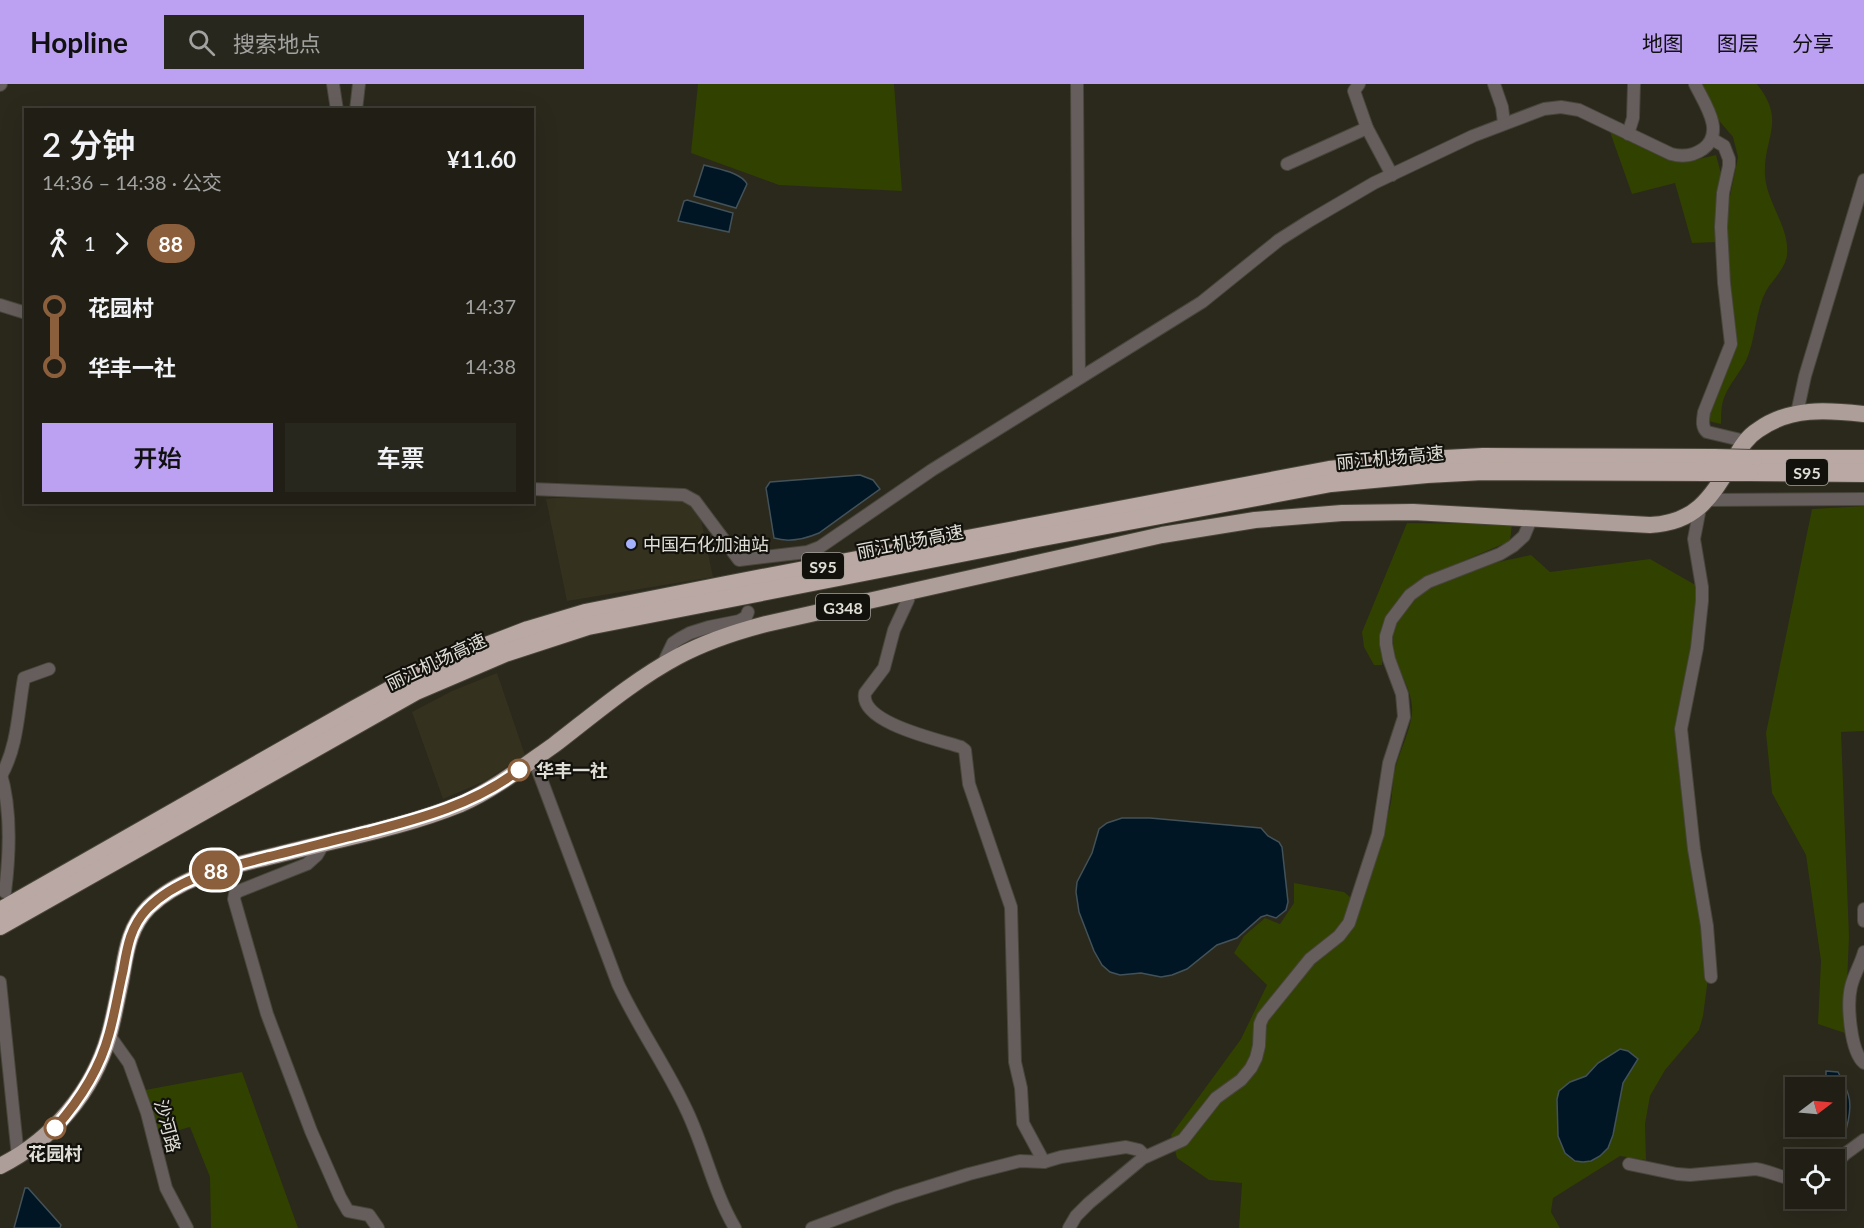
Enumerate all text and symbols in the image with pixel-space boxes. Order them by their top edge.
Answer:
search box [164,15,584,69]
text: Hopline [30,25,128,59]
icon: search [185,26,218,59]
text: 搜索地点 [233,30,321,57]
text: 地图 [1642,30,1684,55]
text: 图层 [1717,30,1759,55]
text: 分享 [1792,30,1834,55]
text: 2 分钟 [42,124,135,164]
text: ¥11.60 [447,146,516,173]
text: 14:36 – 14:38 · 公交 [42,170,222,194]
icon: walk [42,227,75,260]
icon: forward [105,227,138,260]
text: 1 [84,231,96,255]
text: 88 [159,231,183,256]
text: 花园村 [88,294,154,321]
text: 14:37 [465,294,516,318]
text: 华丰一社 [88,354,176,381]
text: 14:38 [465,354,516,378]
button: 开始 [42,423,273,492]
button: 车票 [285,423,516,492]
street label: 丽江机场高速 [1335,441,1445,473]
road number: S95 [1786,459,1828,485]
street label: 丽江机场高速 [855,520,965,562]
place label: 中国石化加油站 [643,533,769,555]
marker: 中国石化加油站 [624,537,638,551]
road number: S95 [802,553,844,579]
road number: G348 [816,594,870,620]
street label: 丽江机场高速 [382,628,490,694]
marker: 华丰一社 [508,759,530,781]
place label: 华丰一社 [536,759,608,781]
line badge: 88 [189,850,243,890]
text: 88 [204,858,228,883]
north arrow [1785,1077,1845,1137]
map controls [1785,1077,1845,1209]
street label: 沙河路 [150,1097,186,1155]
marker: 花园村 [44,1117,66,1139]
place label: 花园村 [28,1142,82,1164]
button: locate [1785,1149,1845,1209]

